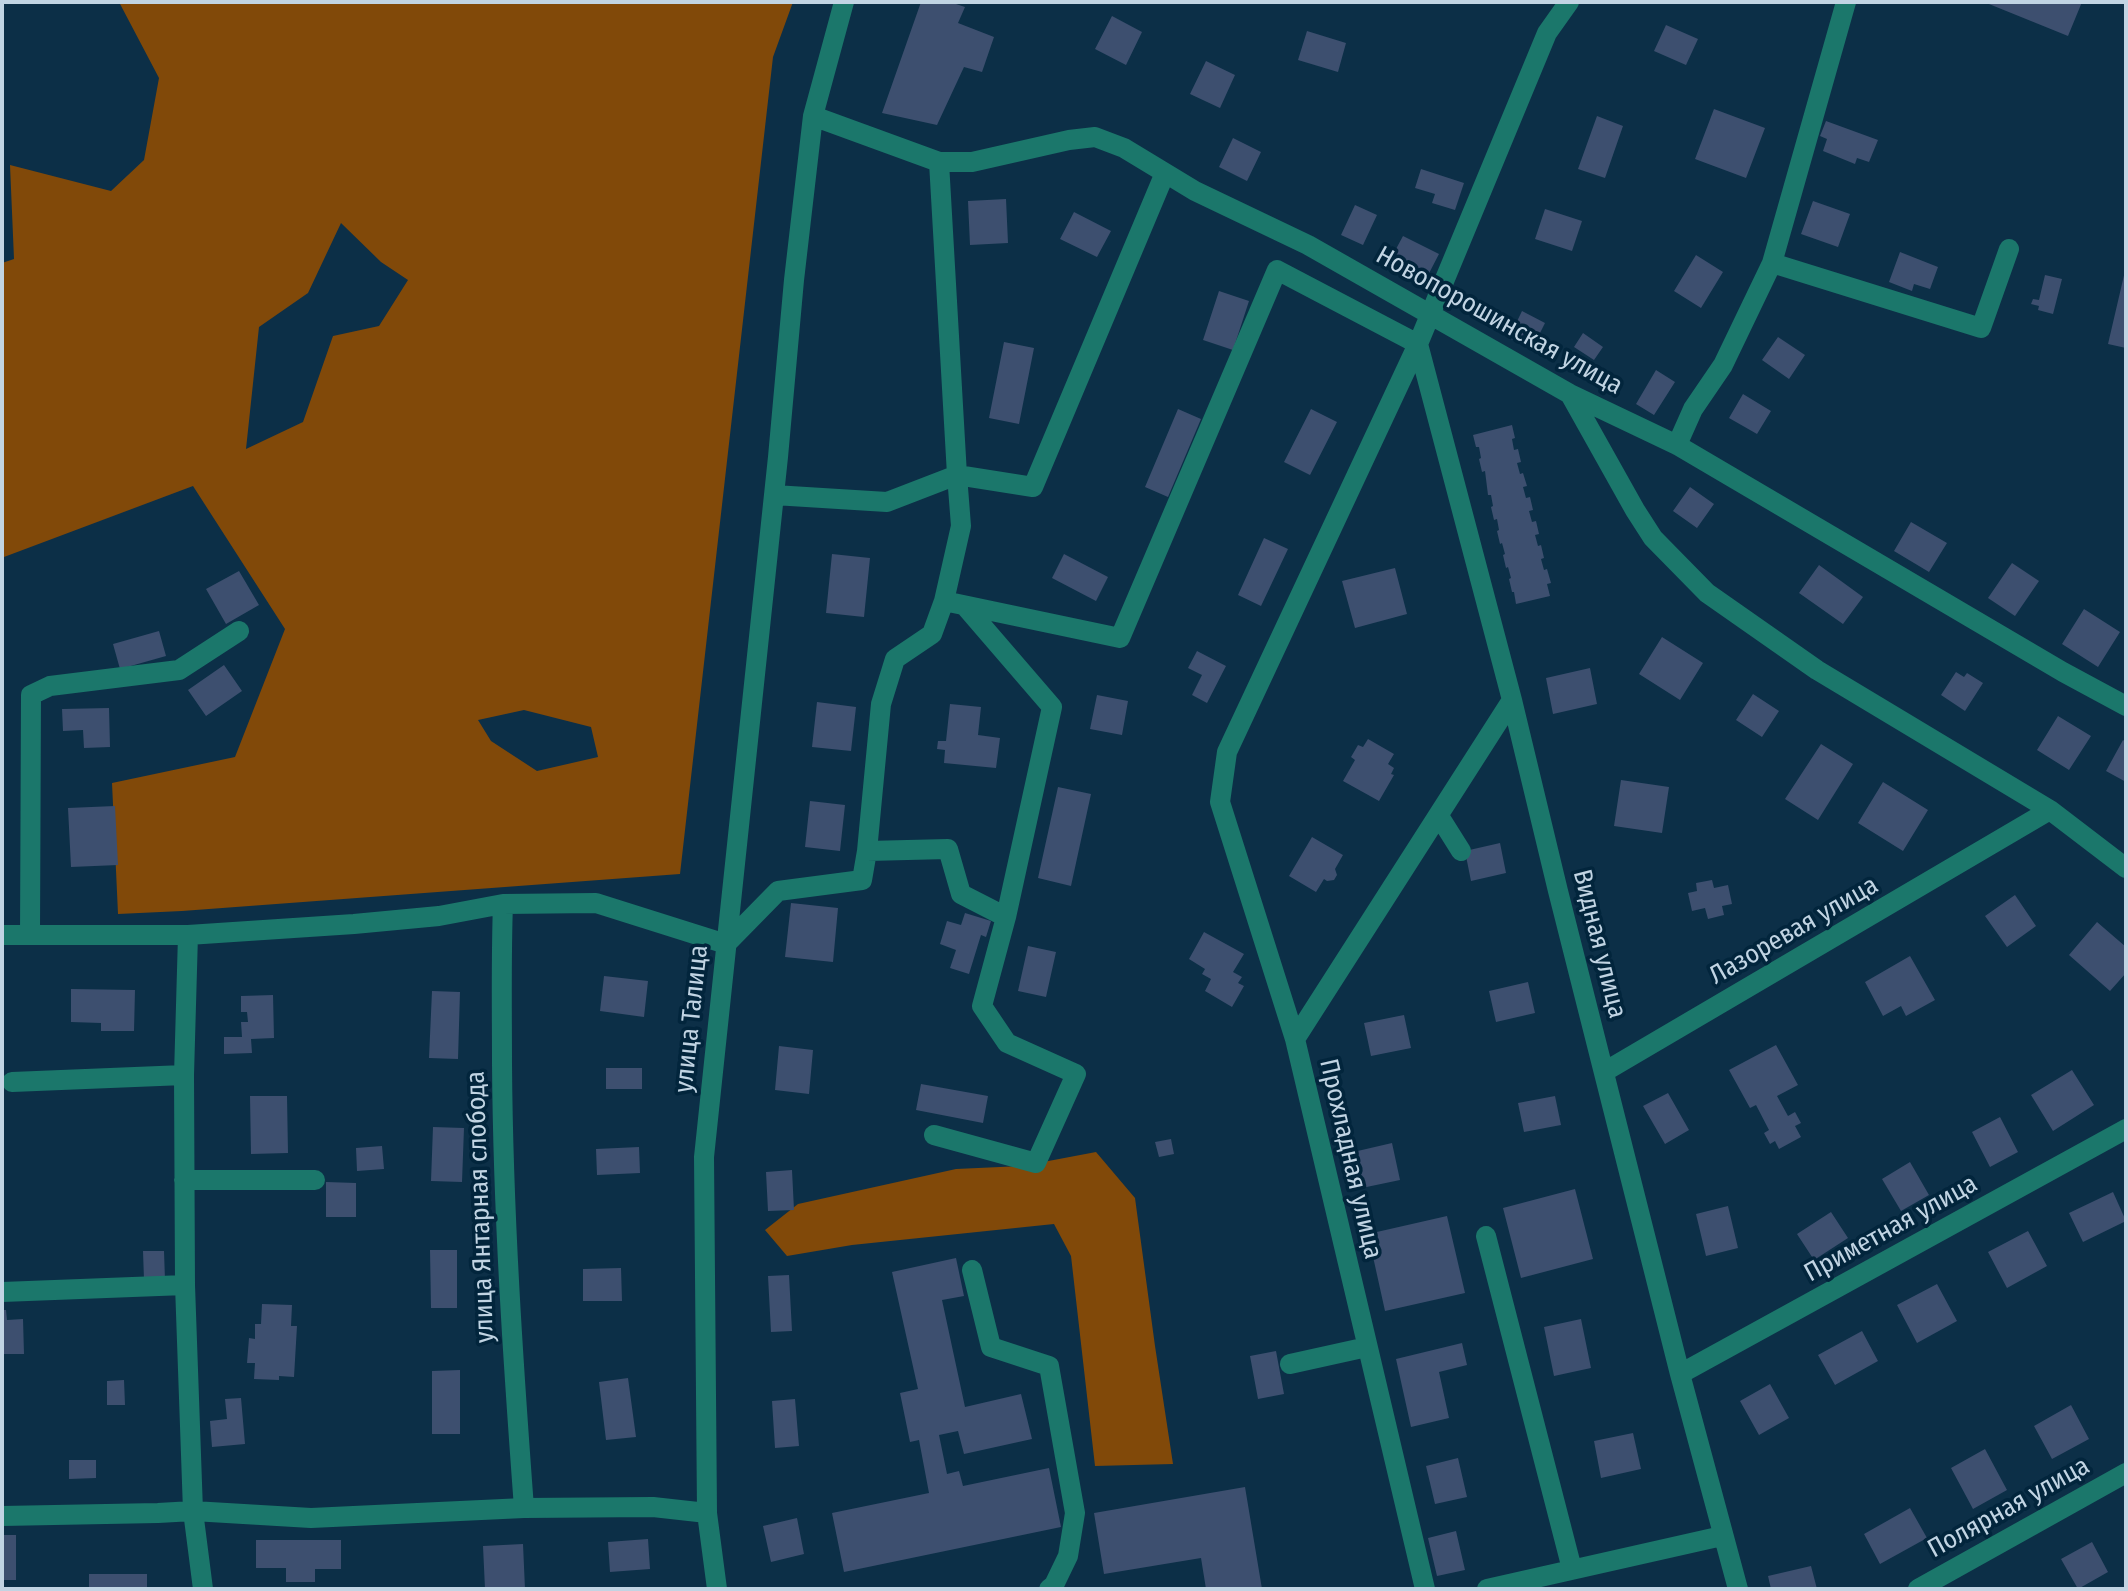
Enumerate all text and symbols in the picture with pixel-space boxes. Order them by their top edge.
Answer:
street label: Новопорошинская улица [1370,240,1628,402]
street label: Видная улица [1565,866,1633,1022]
street label: Лазоревая улица [1704,870,1884,992]
street label: улица Талица [669,944,715,1094]
street label: Прохладная улица [1312,1056,1388,1262]
street label: улица Янтарная слобода [461,1070,501,1344]
street label: Приметная улица [1799,1169,1983,1289]
street label: Полярная улица [1923,1451,2095,1565]

